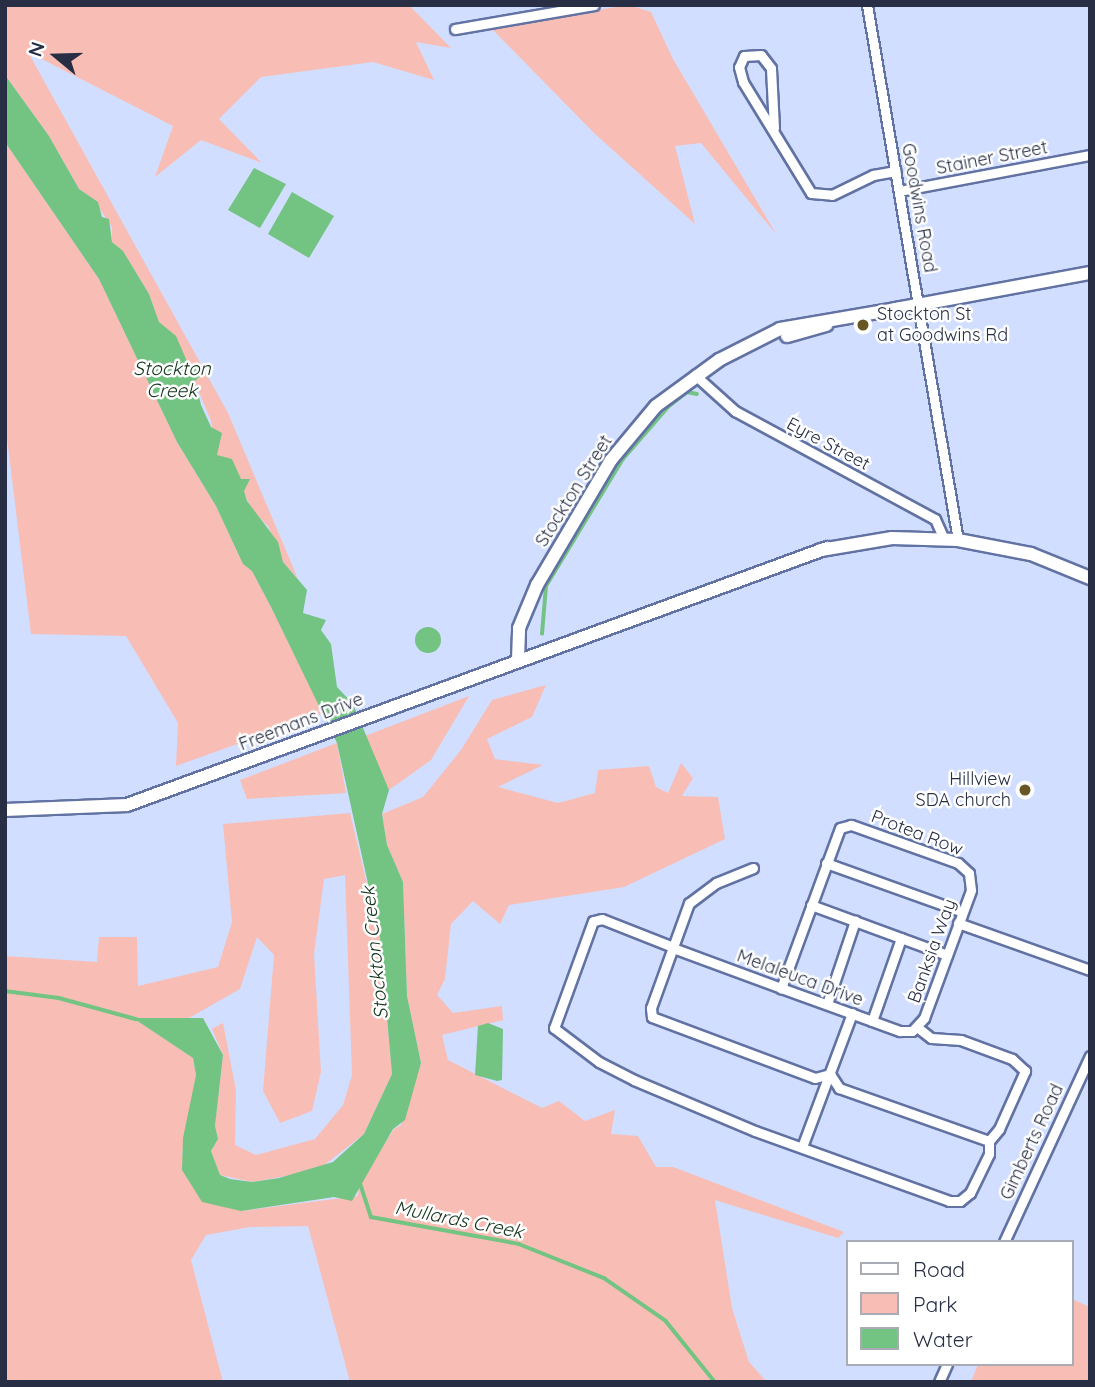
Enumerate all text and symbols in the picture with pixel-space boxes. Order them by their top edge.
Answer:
north arrow [21,21,91,91]
text: N [23,39,50,60]
street label: Stainer Street [935,137,1049,179]
street label: Goodwins Road [897,142,941,274]
place label: Stockton St at Goodwins Rd [877,304,1008,346]
marker: Stockton St at Goodwins Rd [855,317,871,333]
water label: Stockton Creek [133,358,211,402]
street label: Eyre Street [783,413,873,475]
street label: Stockton Street [531,431,617,551]
street label: Freemans Drive [236,688,366,756]
place label: Hillview SDA church [916,769,1011,812]
marker: Hillview SDA church [1017,782,1033,798]
street label: Protea Row [868,806,966,860]
water label: Stockton Creek [357,885,393,1021]
street label: Banksia Way [903,896,961,1006]
street label: Melaleuca Drive [734,945,866,1011]
street label: Gimberts Road [996,1081,1068,1203]
water label: Mullards Creek [393,1196,525,1244]
legend [846,1240,1074,1366]
text: Road [913,1256,965,1282]
text: Park [913,1291,957,1317]
text: Water [913,1326,973,1352]

